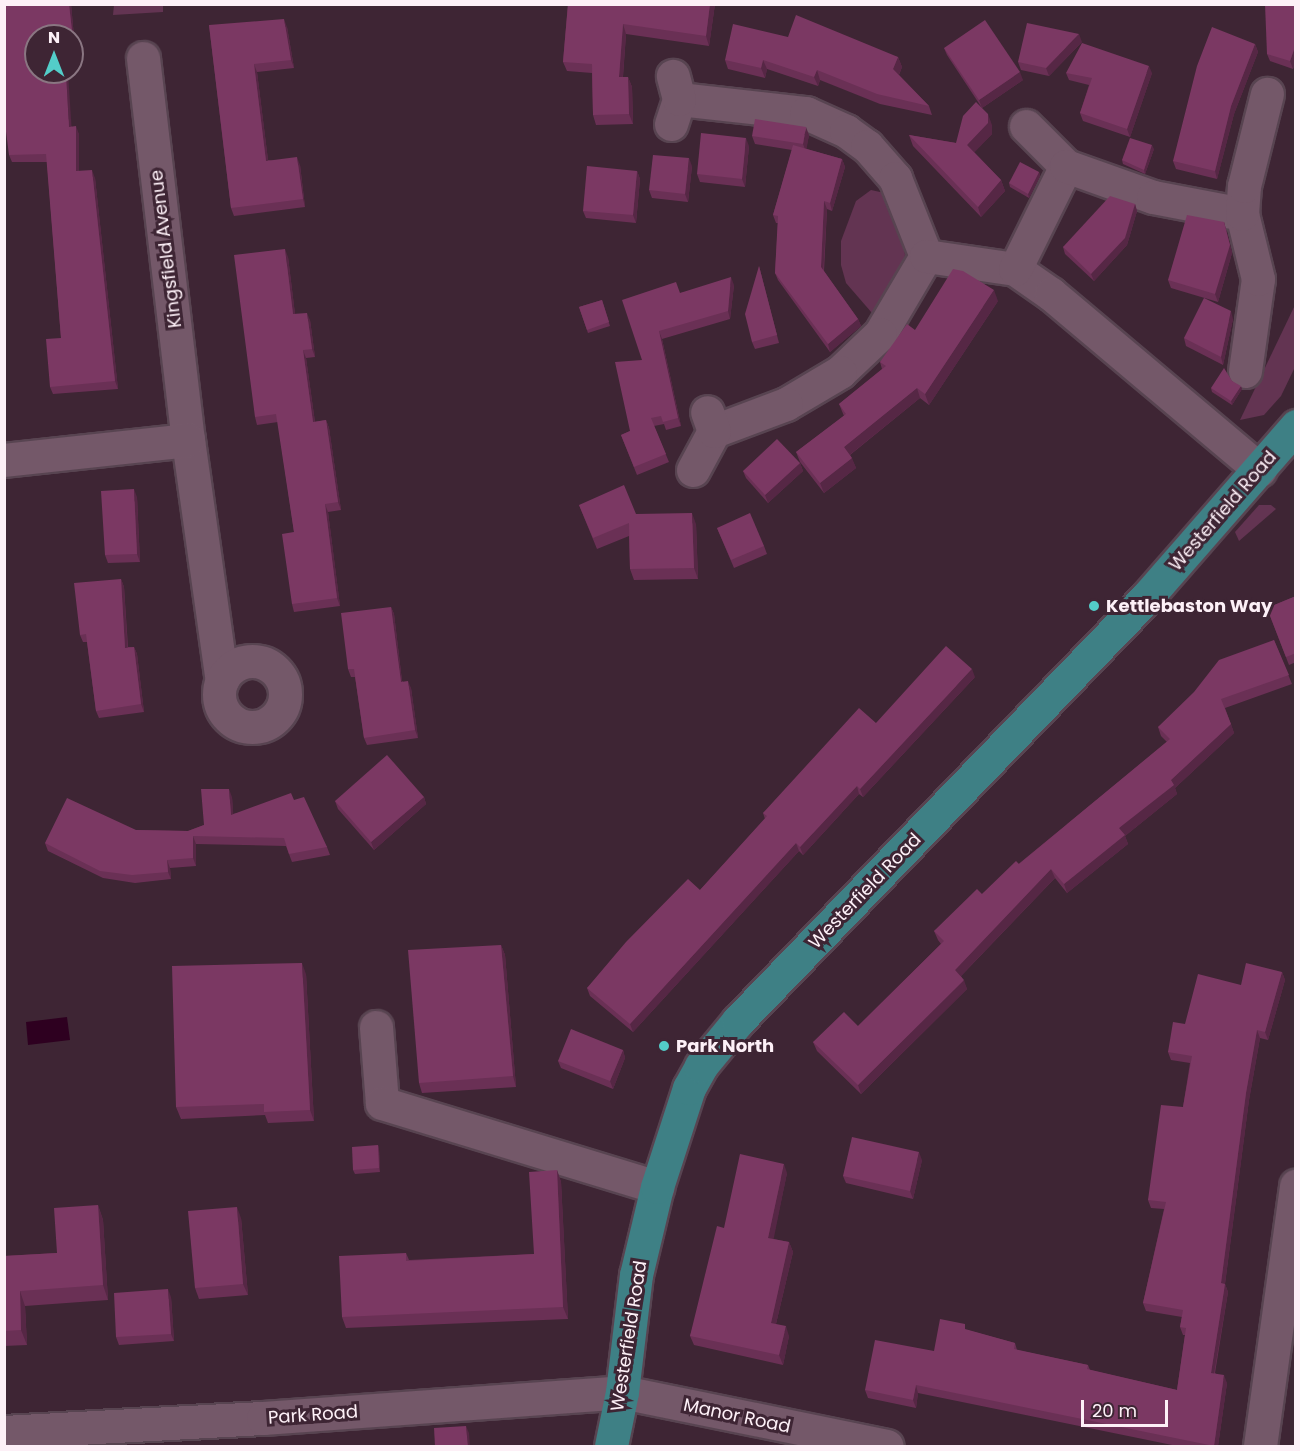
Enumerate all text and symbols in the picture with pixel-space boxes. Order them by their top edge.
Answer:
north arrow [24,24,84,84]
text: N [48,26,60,49]
street label: Kingsfield Avenue [146,169,186,329]
street label: Westerfield Road [1165,446,1281,576]
place label: Kettlebaston Way [1106,595,1272,617]
marker: Kettlebaston Way [1087,599,1101,613]
street label: Westerfield Road [804,829,926,953]
place label: Park North [676,1035,774,1057]
marker: Park North [657,1039,671,1053]
street label: Westerfield Road [606,1259,652,1413]
scale bar [1084,1388,1171,1426]
street label: Manor Road [681,1394,793,1438]
text: 20 m [1092,1398,1137,1423]
street label: Park Road [267,1401,359,1429]

